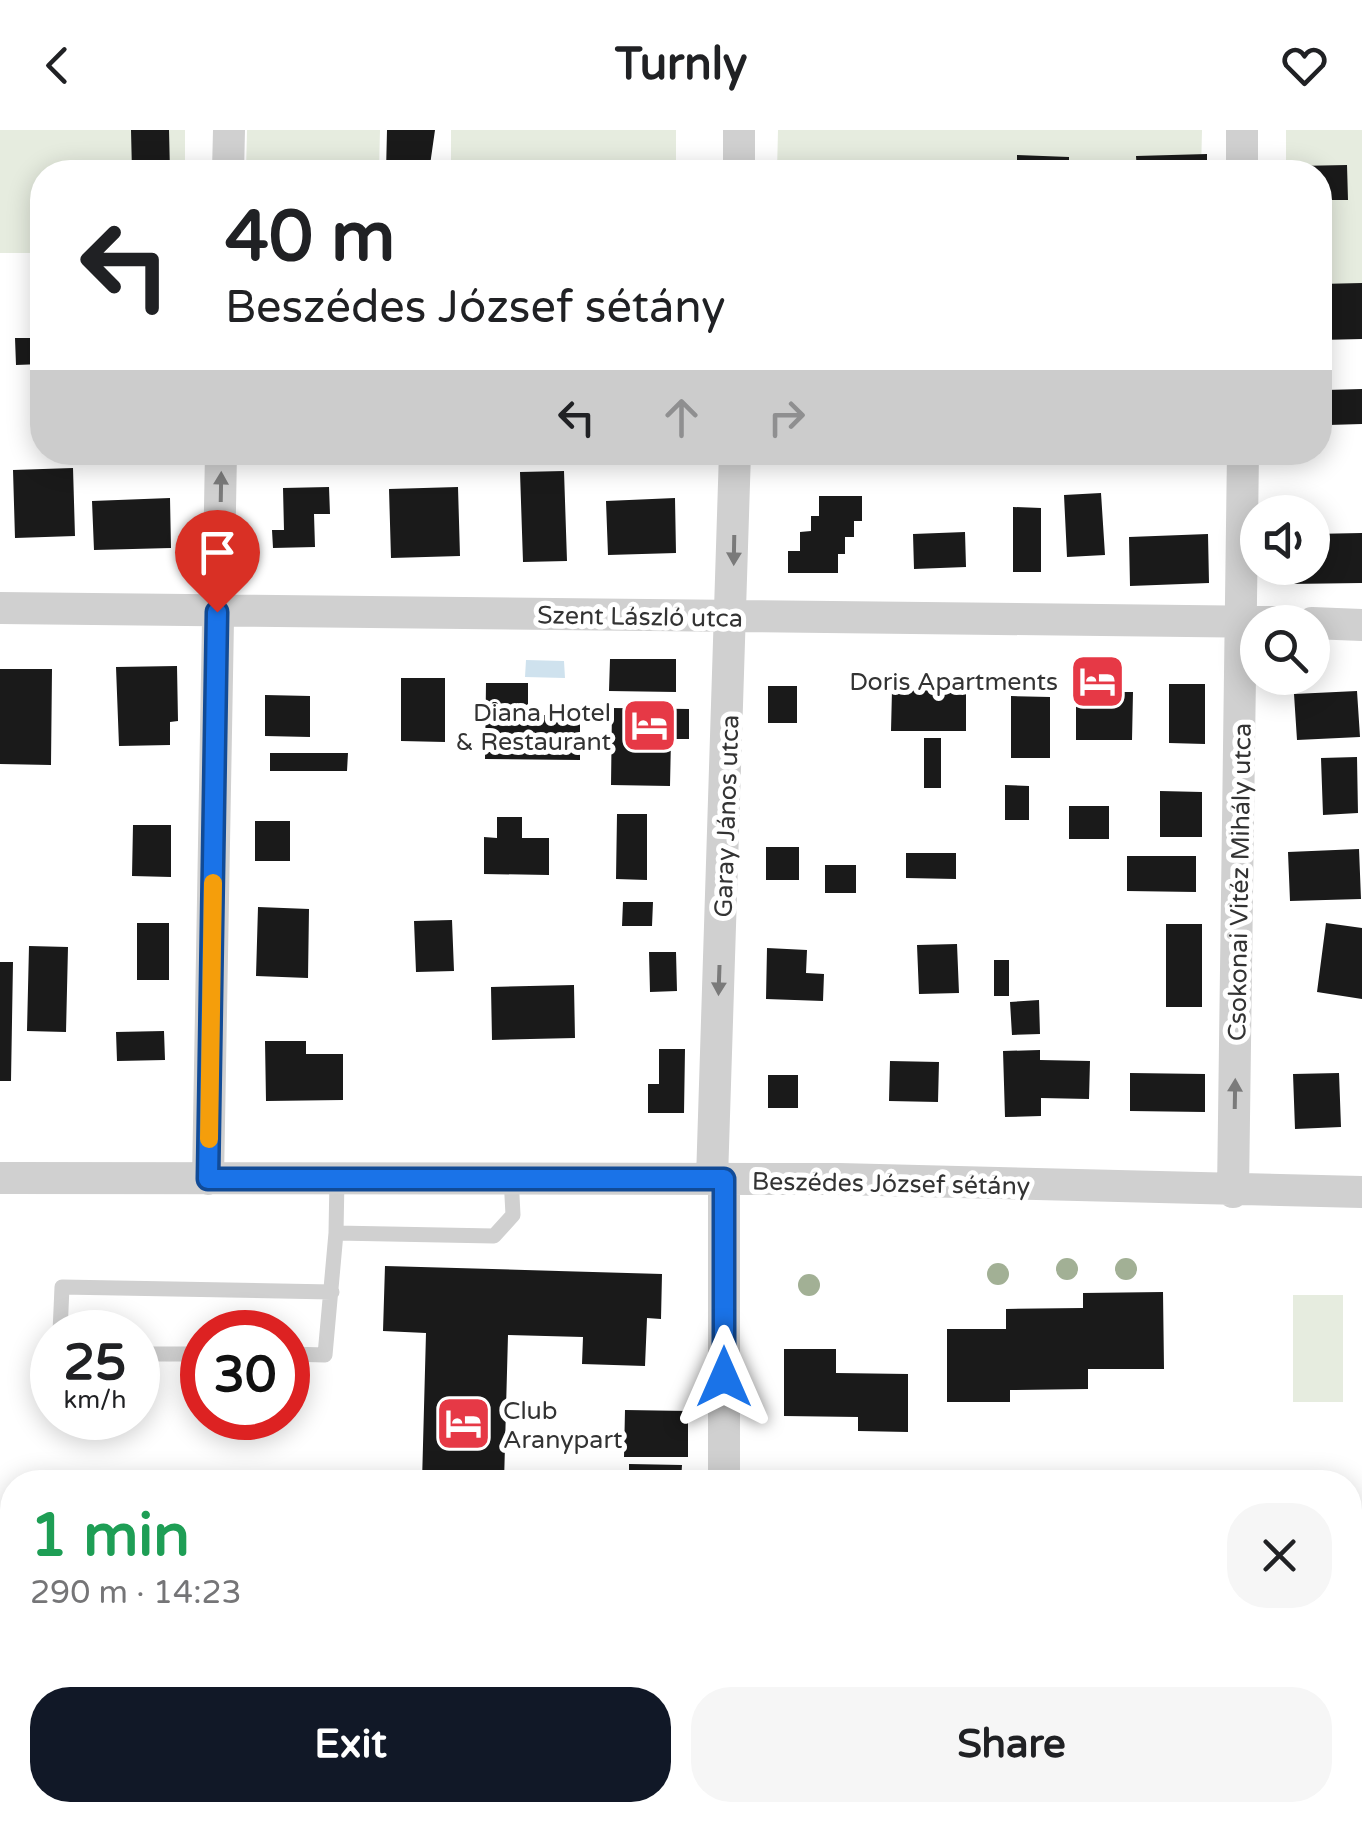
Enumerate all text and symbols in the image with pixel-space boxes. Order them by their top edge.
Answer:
icon: back [30,38,85,93]
text: Turnly [615,38,747,92]
icon: heart [1277,38,1332,93]
text: 40 m [225,196,395,280]
icon: left [60,200,190,330]
text: Beszédes József sétány [225,281,726,335]
icon: left [549,390,604,445]
icon: ahead [654,390,709,445]
icon: right [759,390,814,445]
one-way arrow [213,470,229,502]
map controls [1240,495,1330,695]
button: sound [1240,495,1330,585]
pin [175,510,260,613]
icon: arrive [190,525,245,580]
one-way arrow [726,534,742,566]
street label: Szent László utca [537,600,743,634]
button: search [1240,605,1330,695]
hotel icon: Doris Apartments [1067,651,1127,711]
place label: Doris Apartments [849,667,1058,697]
hotel icon: Diana Hotel & Restaurant [620,696,680,756]
place label: Diana Hotel & Restaurant [456,698,611,757]
street label: Garay János utca [708,714,746,918]
street label: Csokonai Vitéz Mihály utca [1222,723,1258,1041]
one-way arrow [711,964,727,996]
one-way arrow [1227,1078,1243,1110]
street label: Beszédes József sétány [752,1167,1030,1201]
speed limit sign: 30 [180,1310,310,1440]
position arrow [672,1325,776,1429]
text: 25 [64,1333,126,1393]
text: km/h [64,1385,126,1415]
hotel icon: Club Aranypart [434,1394,494,1454]
place label: Club Aranypart [503,1396,623,1455]
text: 1 min [30,1500,190,1572]
button: close [1227,1503,1332,1608]
text: 290 m · 14:23 [30,1574,242,1612]
button: Exit [30,1687,671,1802]
button: Share [691,1687,1332,1802]

